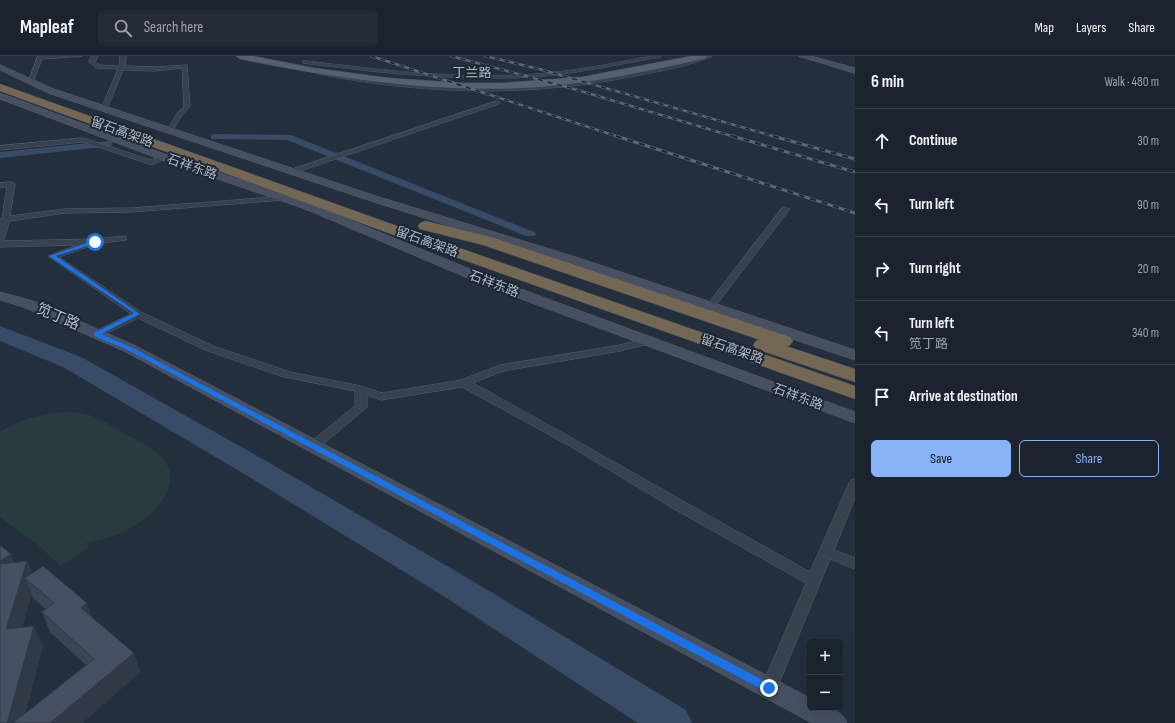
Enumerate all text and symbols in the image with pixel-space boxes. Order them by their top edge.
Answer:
search box [98,10,378,46]
text: Mapleaf [20,16,74,39]
icon: search [112,17,134,39]
text: Search here [144,18,203,37]
text: Map [1034,19,1054,36]
text: Layers [1076,19,1106,36]
text: Share [1128,19,1155,36]
street label: 丁兰路 [452,65,492,81]
text: 6 min [871,72,904,92]
text: Walk · 480 m [1104,74,1159,90]
street label: 留石高架路 [89,113,155,151]
icon: ahead [871,130,893,152]
text: Continue [909,131,958,150]
text: 30 m [1137,133,1159,149]
street label: 石祥东路 [165,151,219,183]
icon: left [871,194,893,216]
text: Turn left [909,195,954,214]
text: 90 m [1137,197,1159,213]
street label: 留石高架路 [394,223,460,261]
route start [86,233,104,251]
icon: right [871,258,893,280]
text: Turn right [909,259,961,278]
text: 20 m [1137,261,1159,277]
street label: 石祥东路 [467,267,521,301]
street label: 笕丁路 [34,299,82,335]
text: Turn left [909,314,954,333]
icon: left [871,322,893,344]
text: 340 m [1132,325,1159,341]
street label: 留石高架路 [699,331,765,367]
text: 笕丁路 [909,336,948,352]
street label: 石祥东路 [771,381,825,413]
icon: arrive [871,386,893,408]
text: Arrive at destination [909,387,1018,406]
button: Save [871,440,1011,477]
button: Share [1019,440,1159,477]
map controls [807,639,843,711]
button: + [807,639,843,675]
button: − [807,675,843,711]
route end [760,679,778,697]

